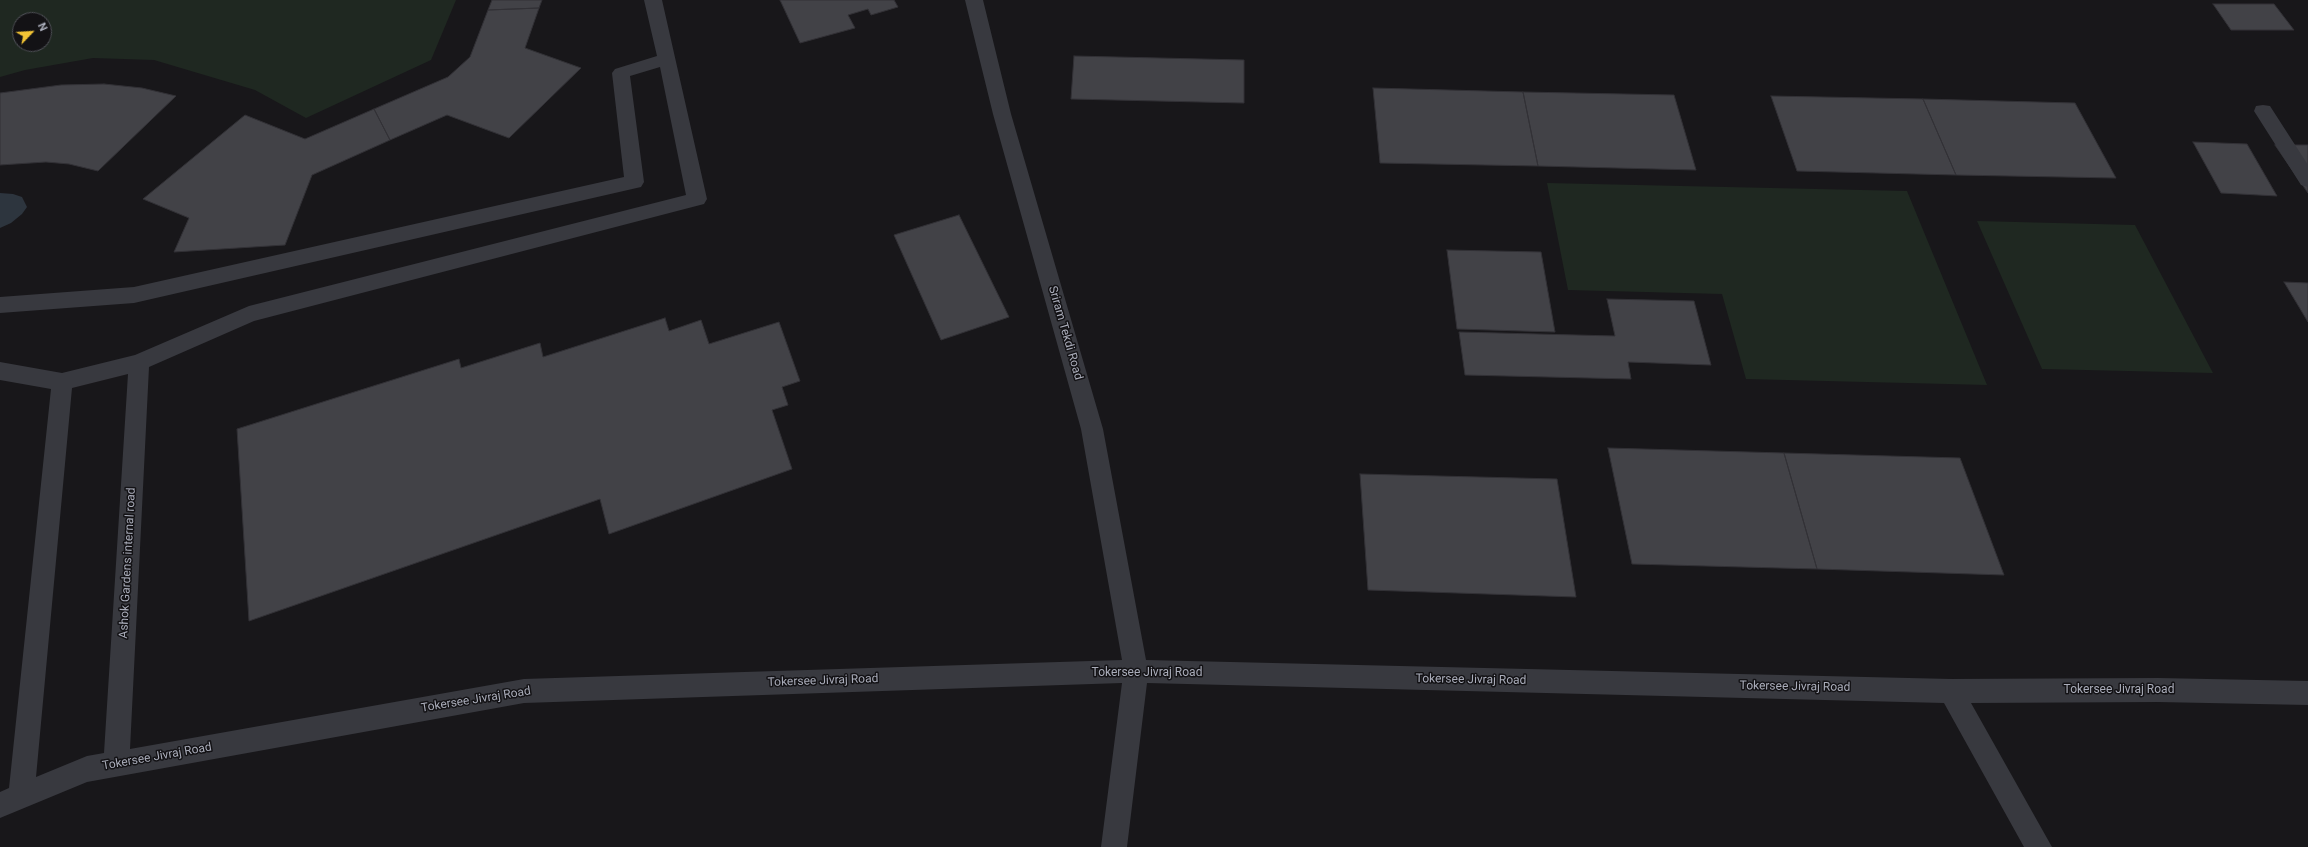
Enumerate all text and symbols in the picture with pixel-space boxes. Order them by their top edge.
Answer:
north arrow [12,12,52,52]
text: N [35,21,50,33]
street label: Sriram Tekdi Road [1045,284,1085,382]
street label: Ashok Gardens internal road [117,487,139,639]
street label: Tokersee Jivraj Road [1092,666,1202,680]
street label: Tokersee Jivraj Road [767,672,879,690]
street label: Tokersee Jivraj Road [1415,672,1527,688]
street label: Tokersee Jivraj Road [1739,679,1851,695]
street label: Tokersee Jivraj Road [2064,683,2174,697]
street label: Tokersee Jivraj Road [420,684,532,716]
street label: Tokersee Jivraj Road [101,740,213,774]

